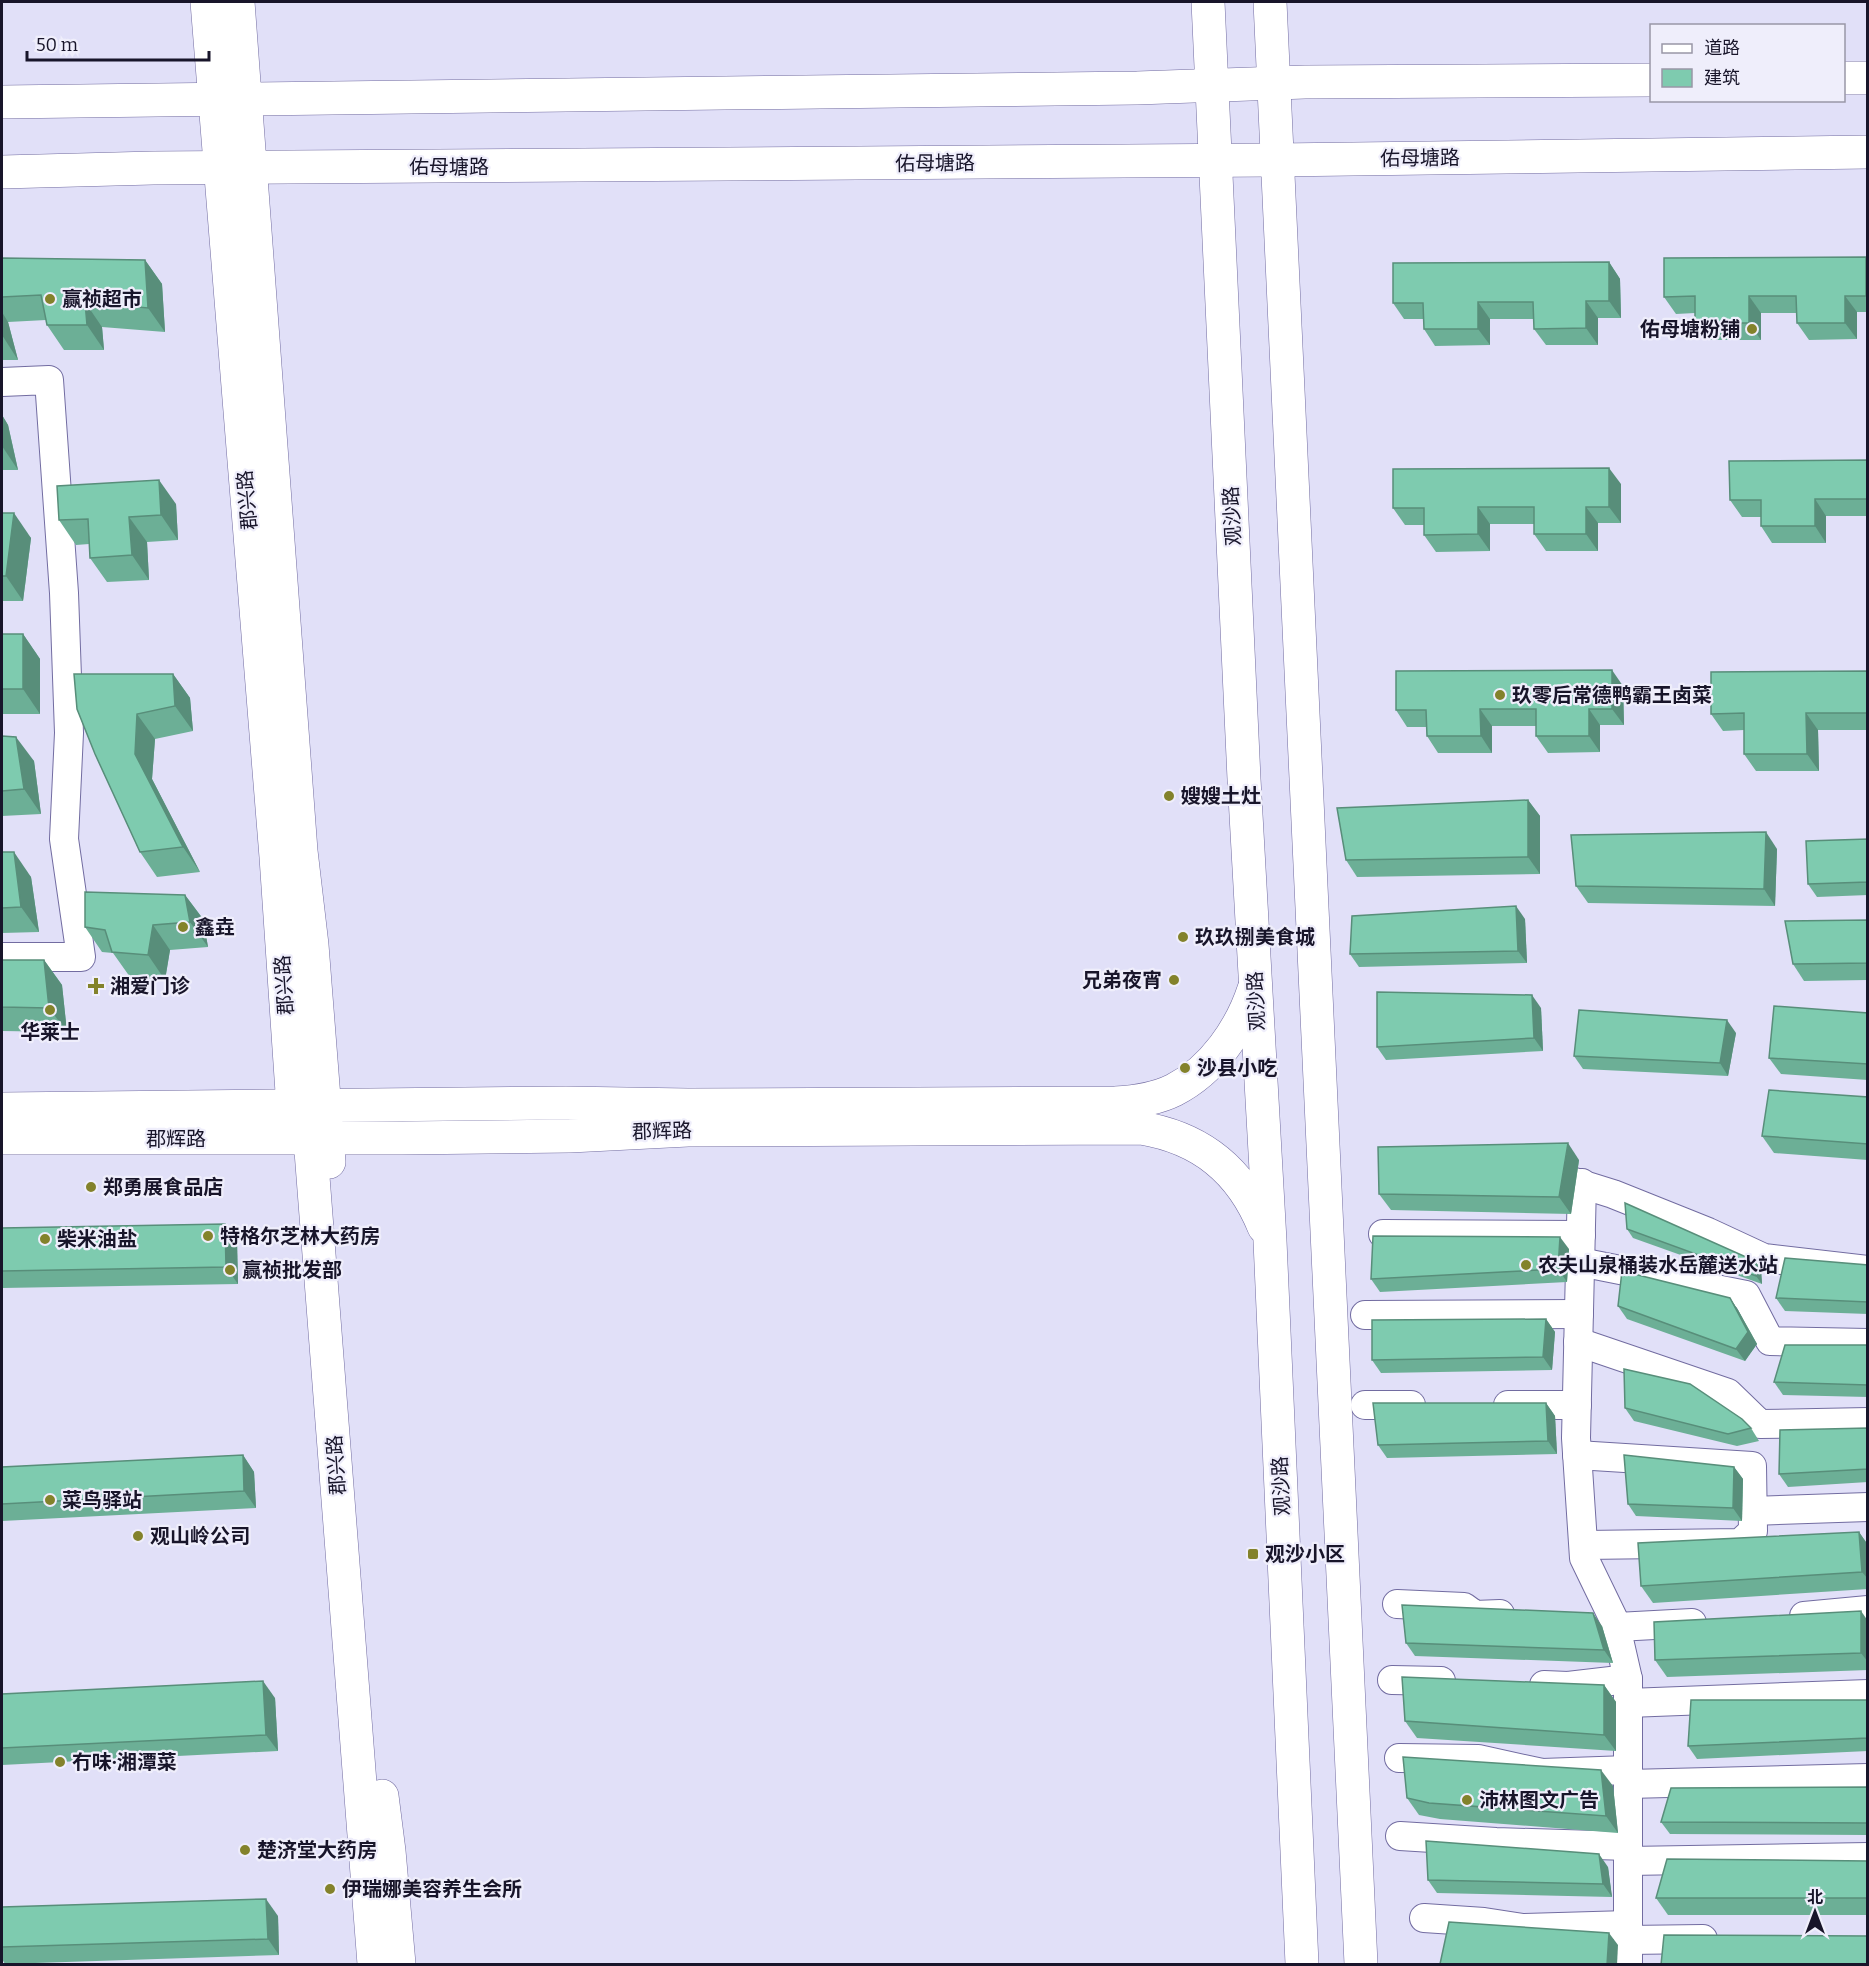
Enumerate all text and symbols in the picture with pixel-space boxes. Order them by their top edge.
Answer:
scale bar [27,24,208,62]
legend [1650,24,1845,102]
text: 50 m [36,34,78,56]
text: 道路 [1704,37,1740,59]
text: 建筑 [1704,67,1740,89]
street label: 佑母塘路 [1380,145,1460,171]
street label: 佑母塘路 [895,150,975,176]
street label: 佑母塘路 [409,155,489,179]
place label: 赢祯超市 [62,287,142,311]
marker: 赢祯超市 [43,292,57,306]
place label: 佑母塘粉铺 [1640,317,1740,341]
marker: 佑母塘粉铺 [1745,322,1759,336]
street label: 郡兴路 [232,469,262,531]
street label: 观沙路 [1218,485,1246,547]
place label: 玖零后常德鸭霸王卤菜 [1512,683,1712,707]
marker: 玖零后常德鸭霸王卤菜 [1493,688,1507,702]
place label: 嫂嫂土灶 [1181,784,1261,808]
marker: 嫂嫂土灶 [1162,789,1176,803]
place label: 鑫垚 [195,915,235,939]
marker: 鑫垚 [176,920,190,934]
place label: 玖玖捌美食城 [1195,925,1315,949]
marker: 玖玖捌美食城 [1176,930,1190,944]
street label: 郡兴路 [270,954,298,1016]
place label: 兄弟夜宵 [1082,968,1162,992]
street label: 观沙路 [1242,970,1270,1032]
marker: 兄弟夜宵 [1167,973,1181,987]
place label: 湘爱门诊 [110,974,190,998]
marker: 湘爱门诊 [87,977,105,995]
marker: 华莱士 [43,1003,57,1017]
place label: 华莱士 [20,1020,80,1044]
place label: 沙县小吃 [1197,1056,1278,1080]
marker: 沙县小吃 [1178,1061,1192,1075]
street label: 郡辉路 [632,1118,692,1144]
street label: 郡辉路 [146,1127,206,1151]
place label: 郑勇展食品店 [103,1175,223,1199]
marker: 郑勇展食品店 [84,1180,98,1194]
place label: 特格尔芝林大药房 [220,1224,380,1248]
place label: 柴米油盐 [57,1227,137,1251]
marker: 特格尔芝林大药房 [201,1229,215,1243]
marker: 柴米油盐 [38,1232,52,1246]
place label: 农夫山泉桶装水岳麓送水站 [1538,1253,1778,1277]
place label: 赢祯批发部 [242,1258,342,1282]
marker: 农夫山泉桶装水岳麓送水站 [1519,1258,1533,1272]
marker: 赢祯批发部 [223,1263,237,1277]
street label: 郡兴路 [322,1434,350,1496]
street label: 观沙路 [1267,1455,1295,1517]
place label: 菜鸟驿站 [62,1488,142,1512]
marker: 菜鸟驿站 [43,1493,57,1507]
place label: 观山岭公司 [150,1524,250,1548]
marker: 观山岭公司 [131,1529,145,1543]
place label: 观沙小区 [1265,1542,1345,1566]
marker: 观沙小区 [1246,1547,1260,1561]
place label: 冇味·湘潭菜 [72,1750,177,1774]
marker: 冇味·湘潭菜 [53,1755,67,1769]
place label: 沛林图文广告 [1479,1788,1599,1812]
marker: 沛林图文广告 [1460,1793,1474,1807]
place label: 楚济堂大药房 [257,1838,377,1862]
marker: 楚济堂大药房 [238,1843,252,1857]
place label: 伊瑞娜美容养生会所 [342,1877,522,1901]
marker: 伊瑞娜美容养生会所 [323,1882,337,1896]
north arrow [1785,1882,1845,1942]
text: 北 [1807,1888,1823,1907]

